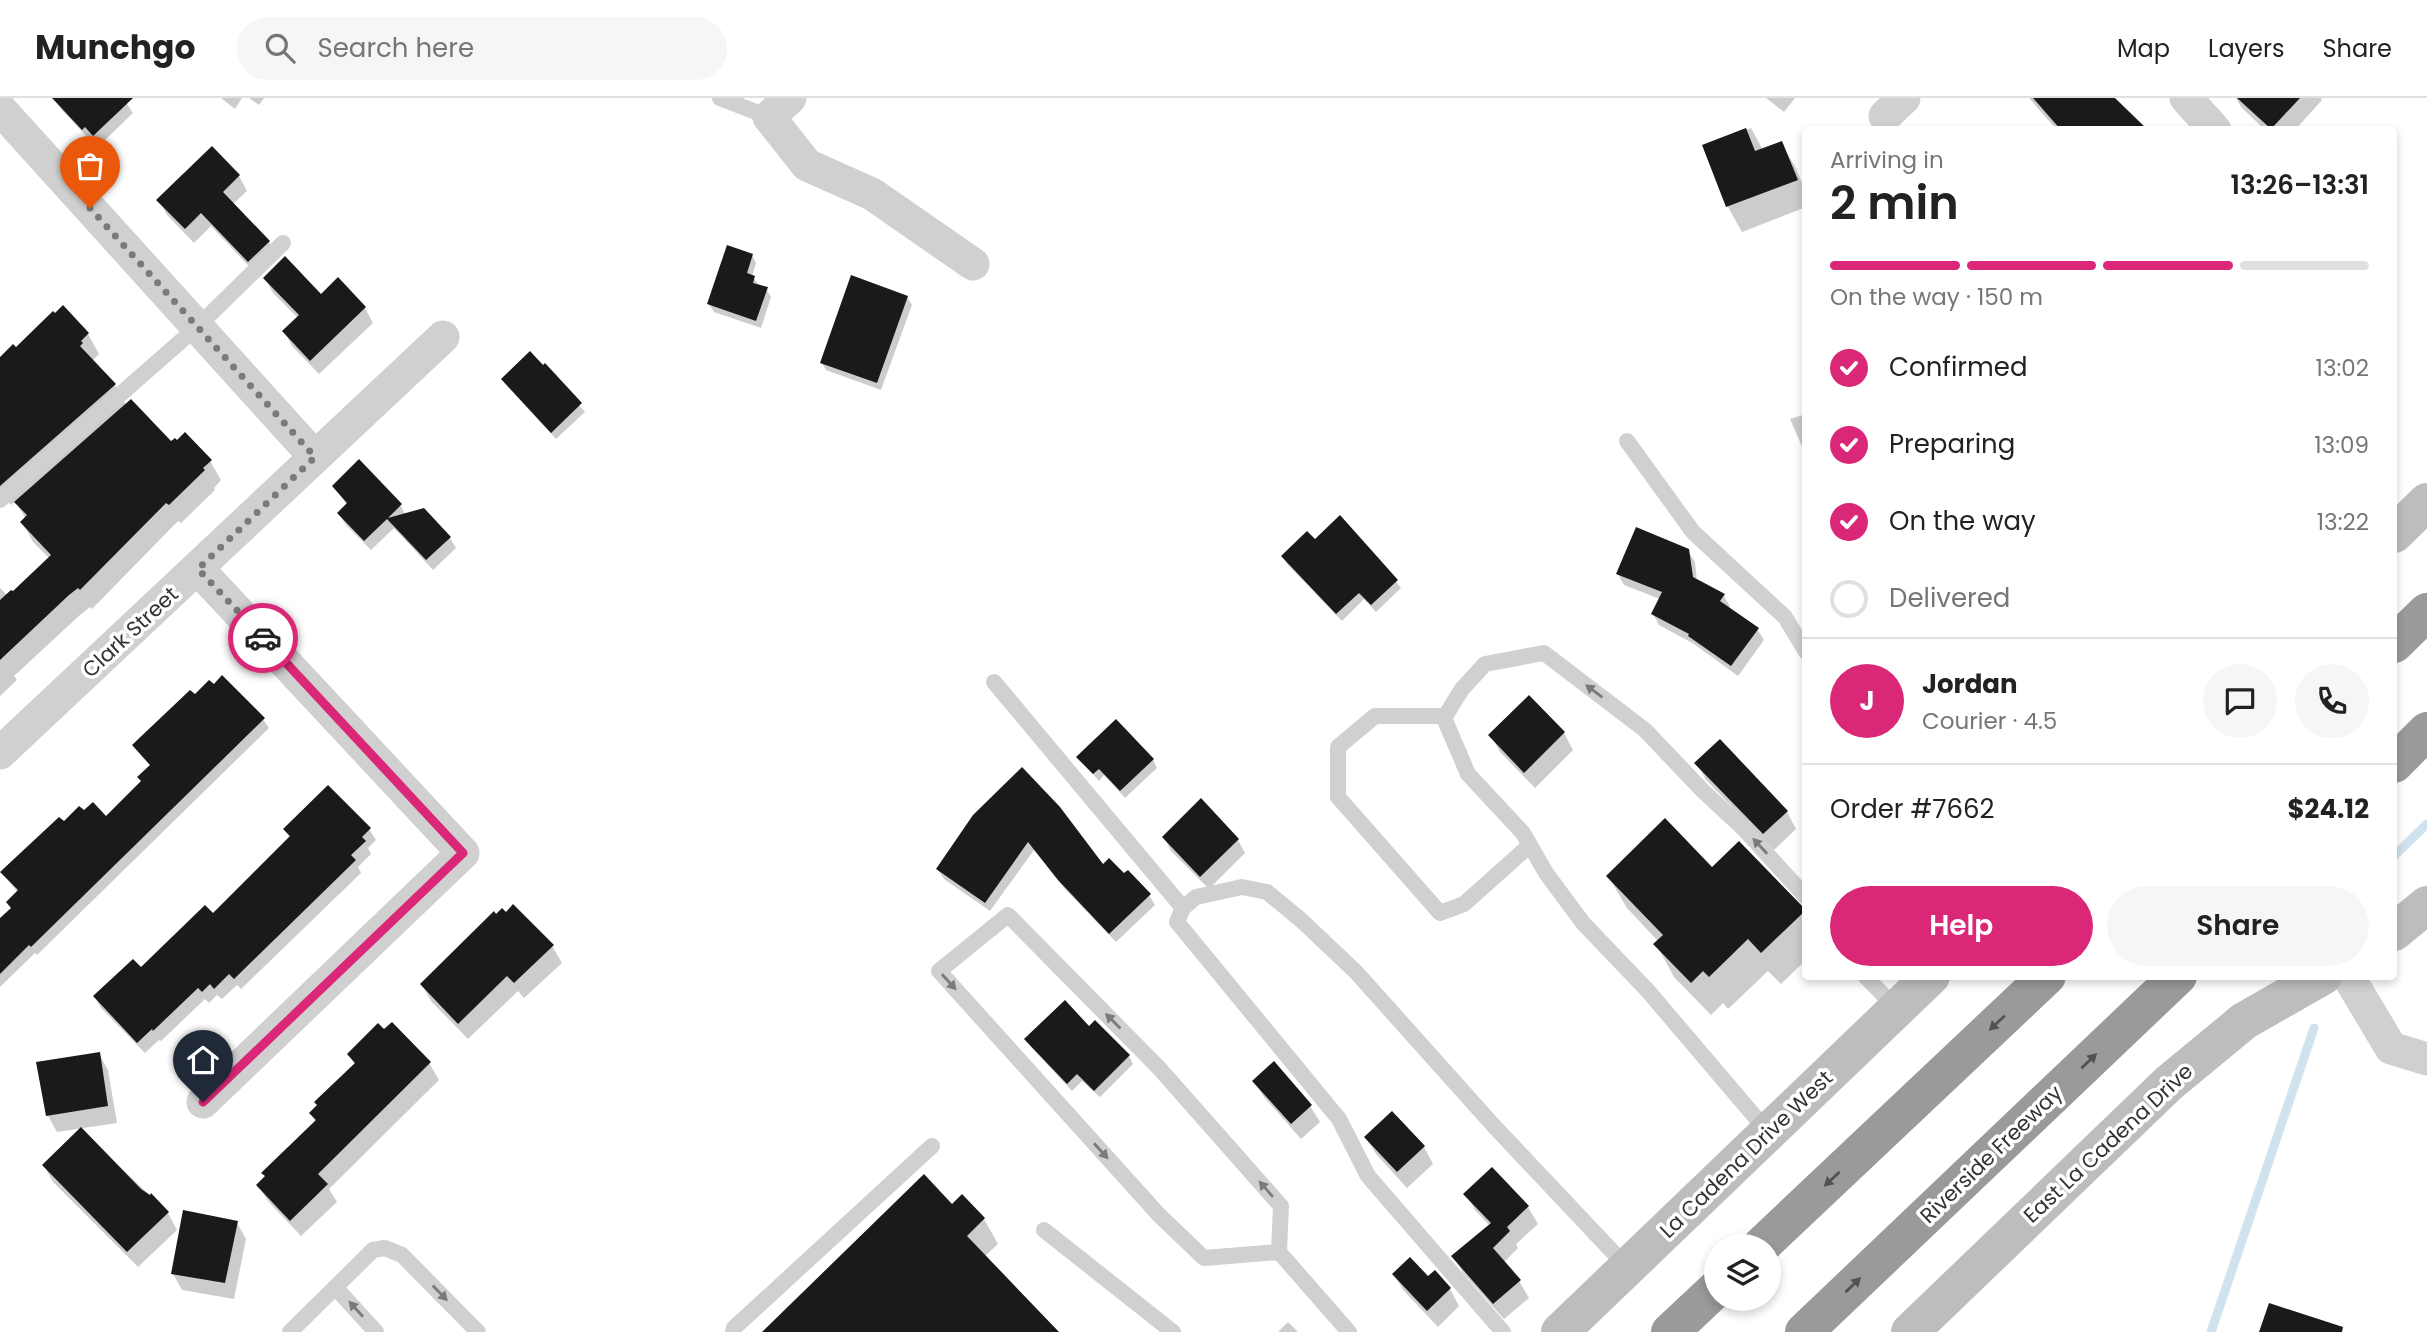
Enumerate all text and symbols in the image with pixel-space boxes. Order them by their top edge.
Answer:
search box [237,17,727,80]
text: Munchgo [35,24,195,71]
icon: search [261,29,299,67]
text: Search here [317,30,474,66]
text: Map [2117,32,2170,65]
text: Layers [2208,32,2284,65]
text: Share [2322,32,2392,65]
pin [60,136,120,208]
text: Arriving in [1830,144,1944,176]
icon: bag [71,147,109,185]
text: 13:26–13:31 [2231,167,2369,203]
text: 2 min [1830,171,1959,235]
text: On the way · 150 m [1830,281,2043,313]
icon: check [1830,349,1868,387]
text: Confirmed [1889,349,2027,385]
text: 13:02 [2316,352,2369,384]
icon: check [1830,426,1868,464]
text: Preparing [1889,426,2015,462]
text: 13:09 [2314,429,2369,461]
icon: check [1830,503,1868,541]
text: On the way [1889,503,2036,539]
text: 13:22 [2317,506,2369,538]
street label: Clark Street [76,580,184,684]
text: Delivered [1889,580,2010,616]
courier [228,603,298,673]
icon: car [244,619,282,657]
button: chat [2203,664,2277,738]
button: phone [2295,664,2369,738]
text: Jordan [1922,666,2018,702]
text: J [1859,683,1875,719]
one-way arrow [1585,685,1603,699]
text: Courier · 4.5 [1922,705,2057,737]
text: Order #7662 [1830,791,1994,827]
text: $24.12 [2287,791,2369,827]
one-way arrow [1752,837,1768,855]
button: Help [1830,886,2093,966]
button: Share [2107,886,2369,966]
one-way arrow [941,973,957,991]
one-way arrow [1104,1013,1121,1030]
one-way arrow [1989,1015,2006,1031]
pin [173,1030,233,1102]
icon: home [184,1041,222,1079]
one-way arrow [2080,1053,2097,1069]
street label: East La Cadena Drive [2017,1057,2199,1229]
street label: La Cadena Drive West [1653,1064,1839,1244]
street label: Riverside Freeway [1914,1078,2069,1229]
one-way arrow [1093,1142,1109,1159]
one-way arrow [1824,1171,1841,1187]
one-way arrow [1258,1180,1274,1198]
map controls [1704,1234,1781,1311]
button: layers [1704,1234,1781,1311]
one-way arrow [1844,1277,1862,1293]
one-way arrow [432,1284,448,1301]
one-way arrow [349,1301,364,1318]

